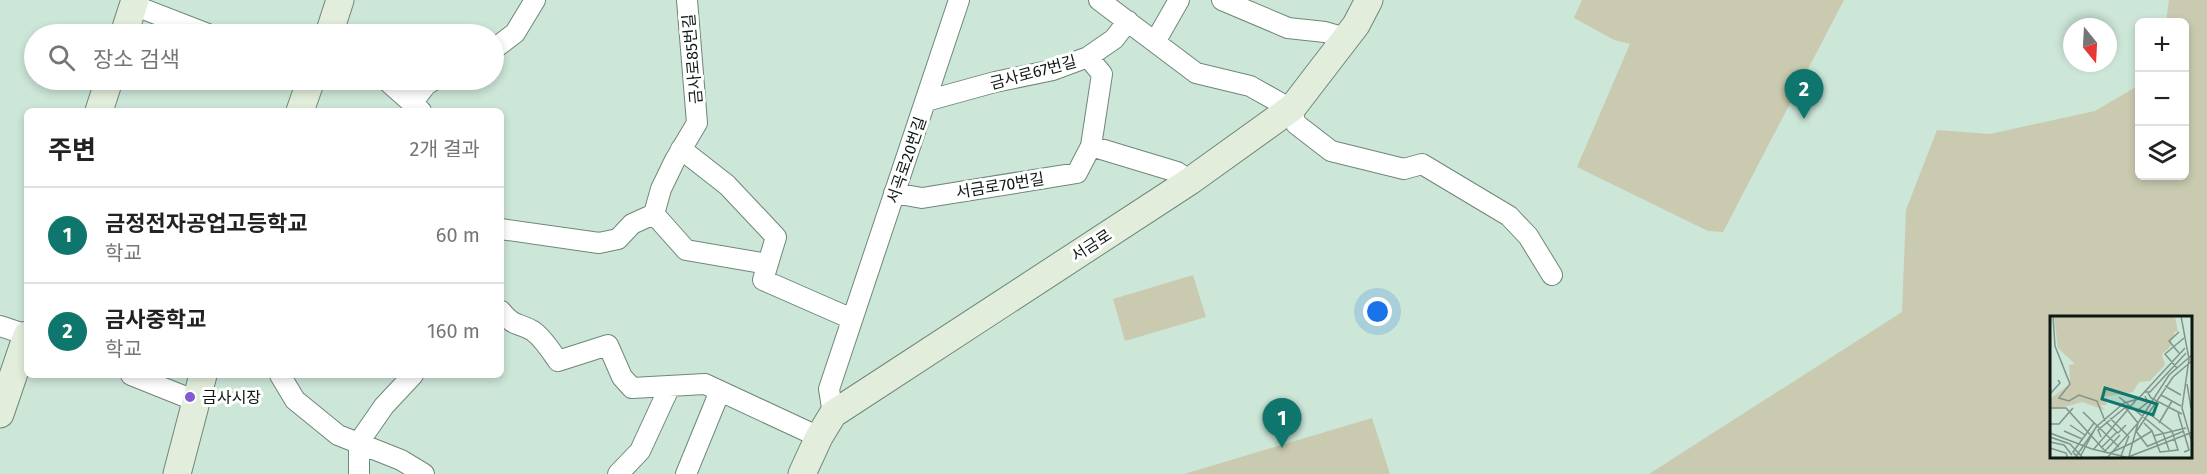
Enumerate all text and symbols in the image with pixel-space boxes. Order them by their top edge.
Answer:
street label: 금사로85번길 [679,13,706,105]
north arrow [2063,18,2117,72]
map controls [2135,18,2189,180]
button: + [2135,18,2189,72]
search box [24,24,504,90]
icon: search [45,41,78,74]
text: 장소 검색 [93,46,180,73]
street label: 금사로67번길 [988,52,1078,93]
pin: 2 [1784,70,1824,119]
button: − [2135,72,2189,126]
street label: 서곡로20번길 [883,114,930,206]
button: layers [2135,126,2189,180]
text: 주변 [48,135,96,166]
text: 2개 결과 [410,137,480,161]
street label: 서금로70번길 [954,169,1046,202]
text: 금정전자공업고등학교 [105,210,307,237]
text: 1 [63,223,72,247]
text: 60 m [436,223,480,247]
street label: 서금로 [1068,225,1115,265]
text: 학교 [105,241,142,265]
your location [1363,297,1392,326]
text: 금사중학교 [105,306,206,333]
inset map [2050,316,2192,459]
text: 2 [62,319,73,343]
text: 160 m [427,319,480,343]
text: 학교 [105,337,142,361]
place label: 금사시장 [202,388,261,407]
marker: 금사시장 [183,390,197,404]
pin: 1 [1262,398,1302,448]

